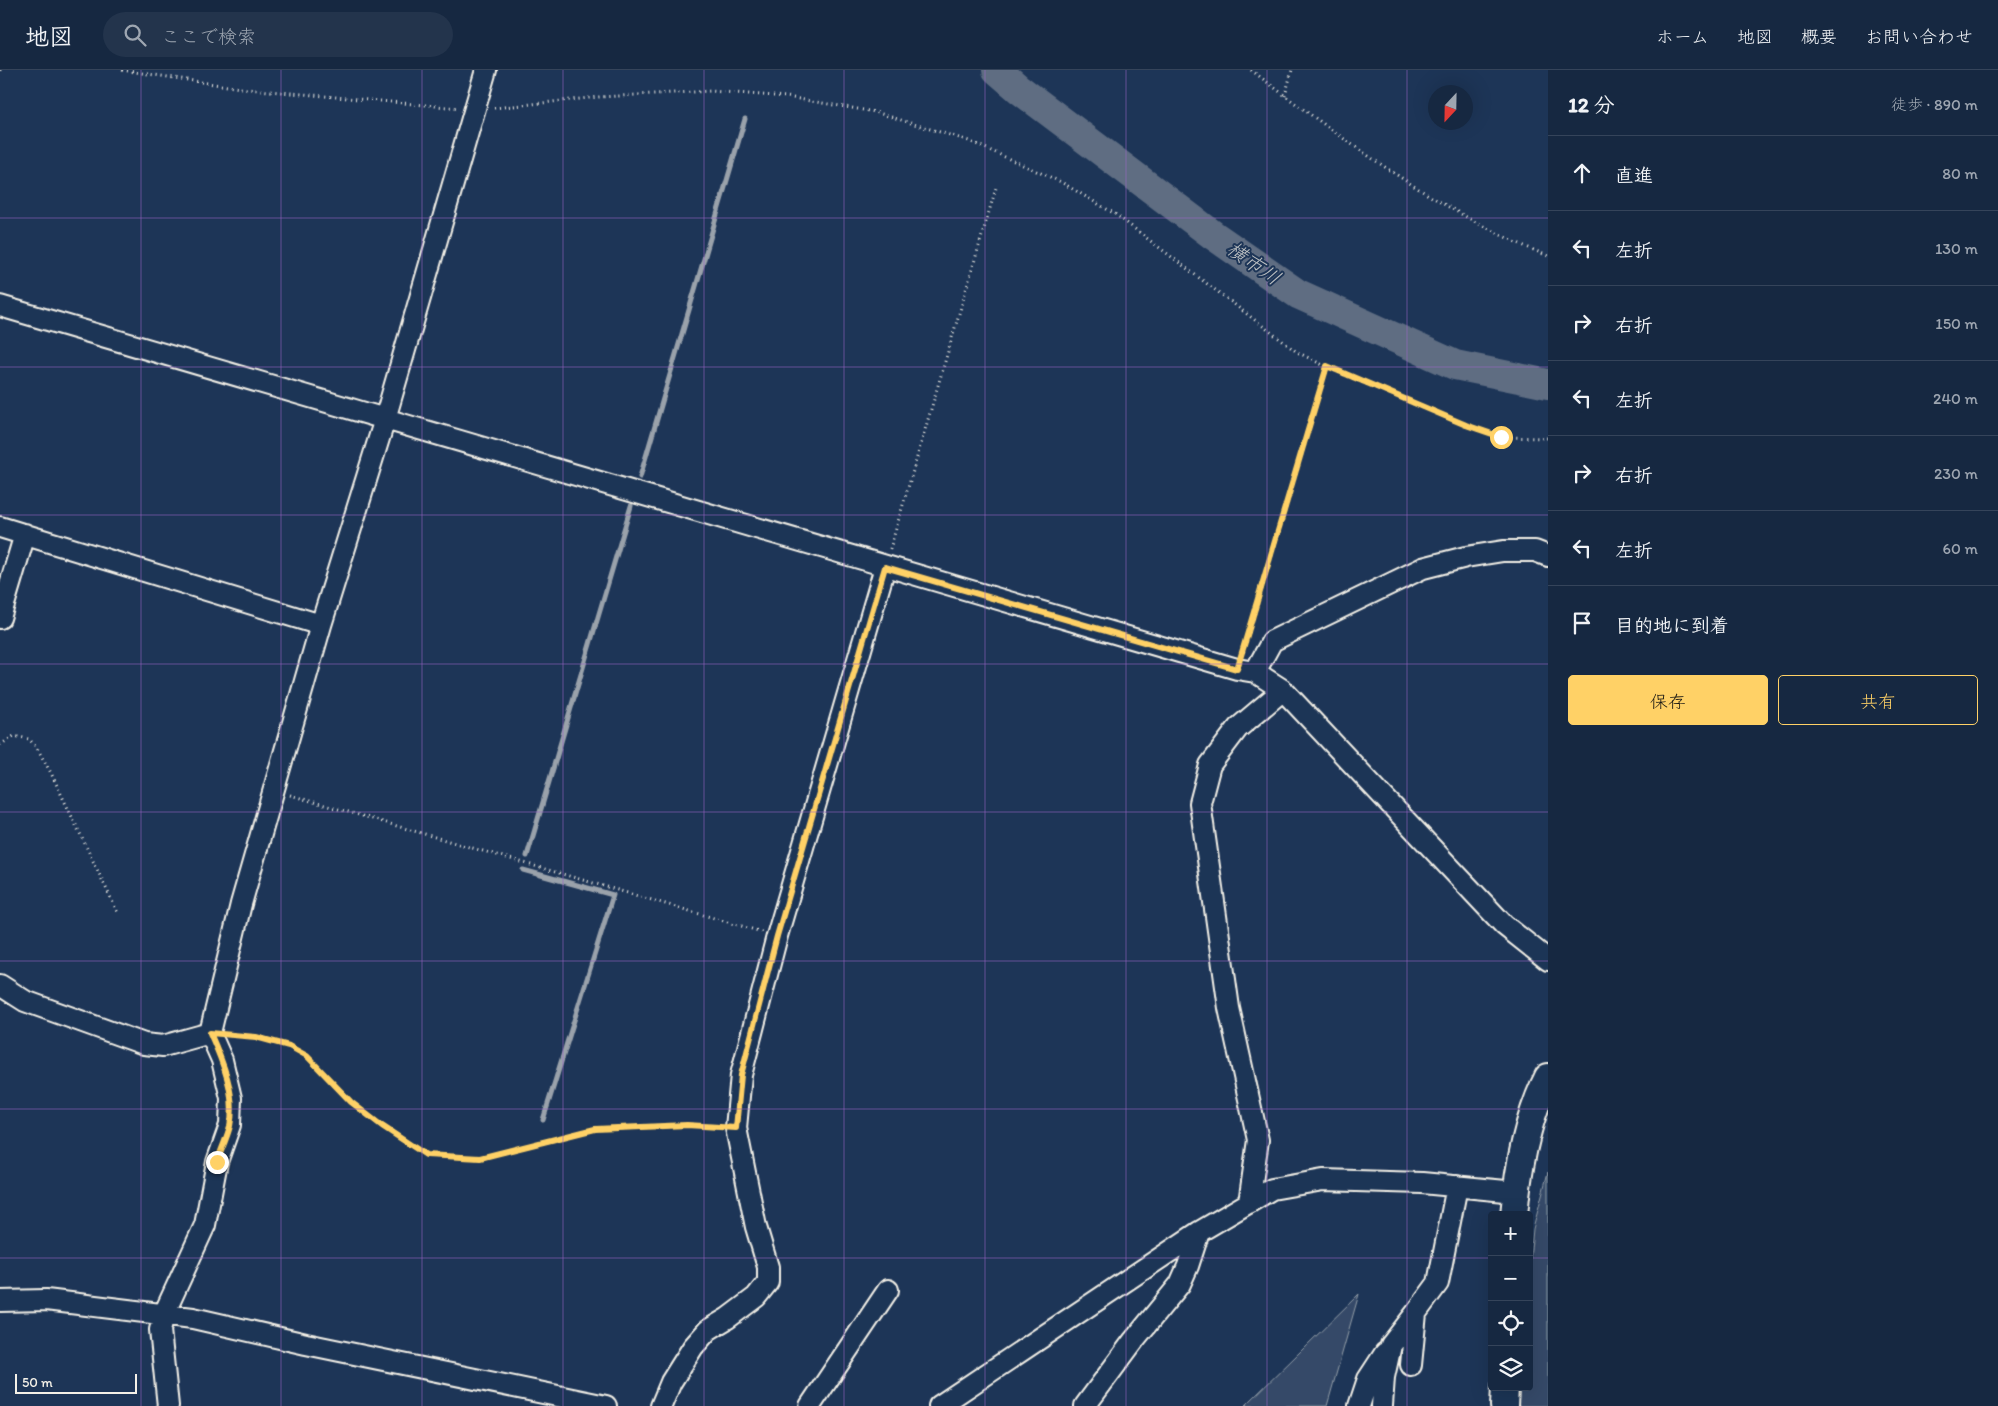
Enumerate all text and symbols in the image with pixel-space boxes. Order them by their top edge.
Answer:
search box [103,12,453,57]
icon: search [121,21,149,49]
text: 地図 [25,22,73,51]
text: ここで検索 [161,25,256,48]
text: ホーム [1656,26,1709,48]
text: 地図 [1737,26,1773,48]
text: 概要 [1801,26,1837,48]
text: お問い合わせ [1865,26,1973,48]
north arrow [1428,85,1473,130]
text: 12 分 [1568,92,1615,117]
text: 徒歩 · 890 m [1891,95,1978,114]
icon: ahead [1568,159,1596,187]
text: 直進 [1615,164,1653,187]
text: 80 m [1942,164,1978,183]
icon: left [1568,234,1596,262]
water label: 横市川 [1223,236,1285,290]
text: 左折 [1615,239,1653,262]
text: 130 m [1935,239,1978,258]
icon: right [1568,309,1596,337]
text: 右折 [1615,314,1653,337]
text: 150 m [1935,314,1978,333]
icon: left [1568,384,1596,412]
text: 左折 [1615,389,1653,412]
text: 240 m [1933,389,1978,408]
route start [1490,426,1513,449]
icon: right [1568,459,1596,487]
text: 右折 [1615,464,1653,487]
text: 230 m [1934,464,1978,483]
icon: left [1568,534,1596,562]
text: 左折 [1615,539,1653,562]
text: 60 m [1943,539,1978,558]
icon: arrive [1568,609,1596,637]
text: 目的地に到着 [1615,614,1729,637]
button: 保存 [1568,675,1768,725]
button: 共有 [1778,675,1978,725]
route end [206,1151,229,1174]
map controls [1488,1211,1533,1391]
button: + [1488,1211,1533,1256]
button: − [1488,1256,1533,1301]
button: locate [1488,1301,1533,1346]
button: layers [1488,1346,1533,1391]
scale bar [15,1371,138,1394]
text: 50 m [22,1374,53,1391]

